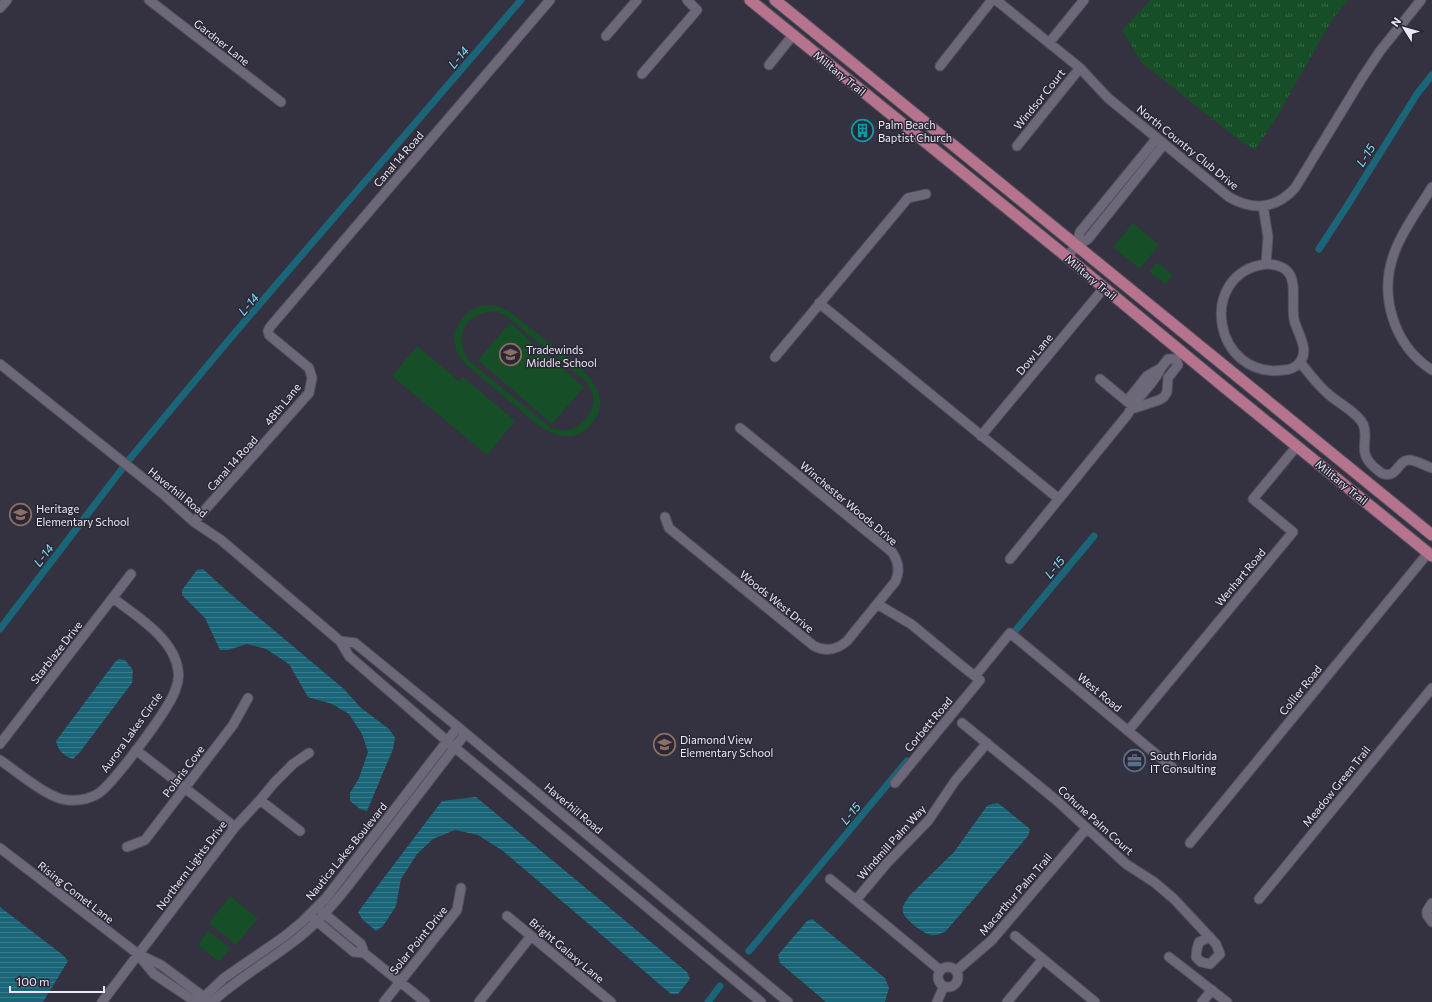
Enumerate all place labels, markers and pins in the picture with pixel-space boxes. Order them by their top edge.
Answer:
building icon: Palm Beach Baptist Church [849,117,875,143]
place label: Palm Beach Baptist Church [878,118,952,144]
school or university icon: Tradewinds Middle School [497,342,523,368]
place label: Tradewinds Middle School [526,343,597,369]
school or university icon: Heritage Elementary School [8,501,34,527]
place label: Heritage Elementary School [36,502,129,528]
school or university icon: Diamond View Elementary School [652,732,678,758]
place label: Diamond View Elementary School [680,733,773,759]
office icon: South Florida IT Consulting [1122,748,1148,774]
place label: South Florida IT Consulting [1150,749,1217,775]

